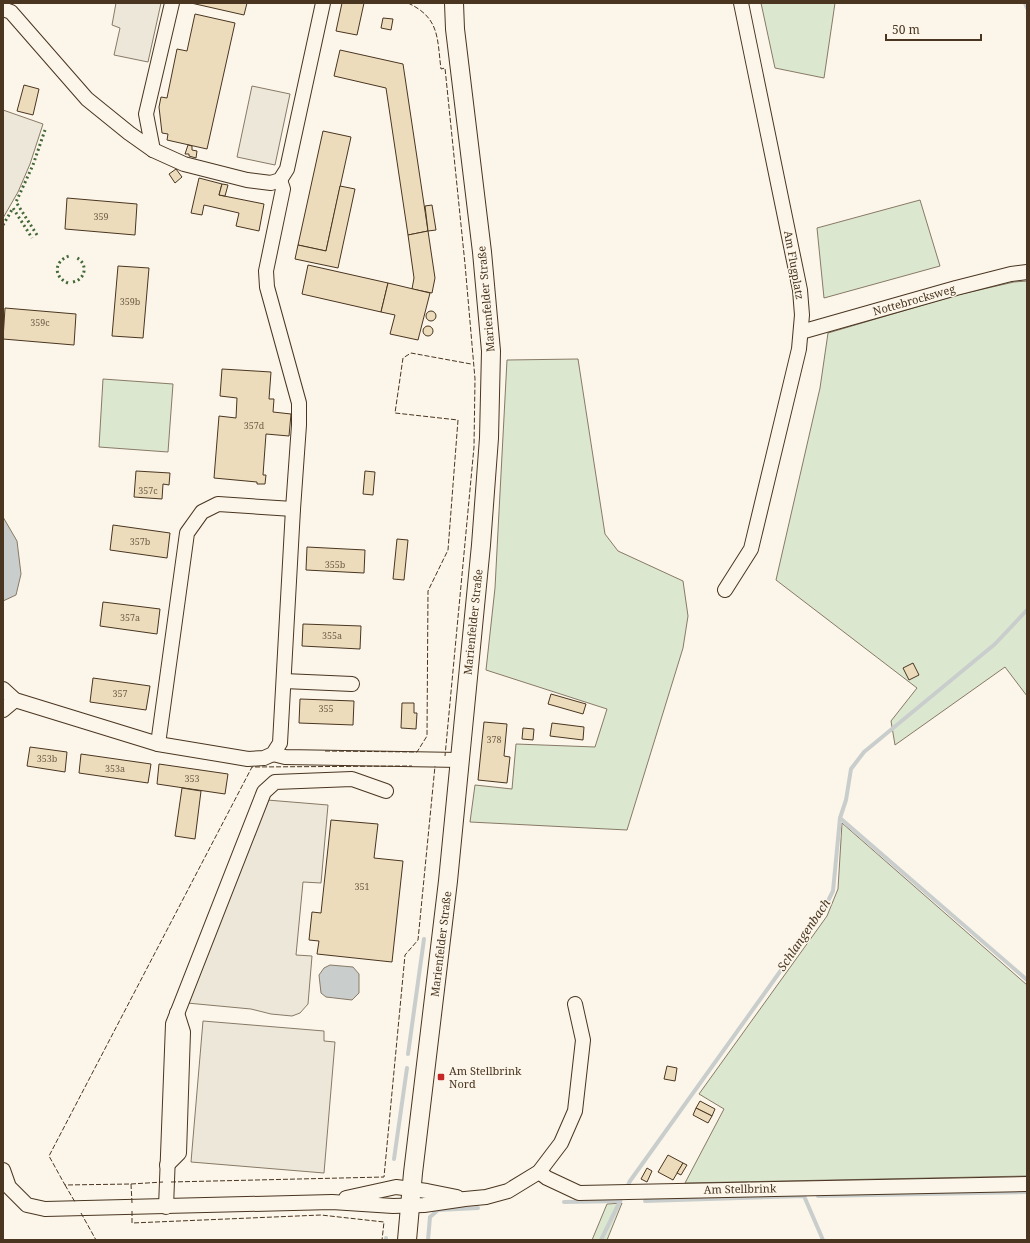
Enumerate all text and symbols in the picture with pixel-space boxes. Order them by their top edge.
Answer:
scale bar [886,16,981,42]
text: 50 m [892,21,920,38]
house number: 359 [93,210,109,223]
street label: Am Flugplatz [781,229,808,301]
street label: Marienfelder Straße [473,245,498,353]
street label: Nottebrocksweg [871,281,957,318]
house number: 359b [120,295,141,308]
house number: 359c [30,316,50,329]
house number: 357d [244,419,265,432]
house number: 357c [138,484,158,497]
house number: 357b [130,535,151,548]
house number: 355b [325,558,346,571]
street label: Marienfelder Straße [459,568,486,676]
house number: 357a [120,611,140,624]
house number: 355a [322,629,342,642]
house number: 357 [112,687,128,700]
house number: 355 [318,702,334,715]
house number: 378 [486,733,502,746]
house number: 353b [37,752,58,765]
house number: 353a [105,762,125,775]
house number: 353 [184,772,200,785]
house number: 351 [354,880,370,893]
street label: Marienfelder Straße [427,890,454,998]
water label: Schlangenbach [773,895,834,974]
place label: Am Stellbrink Nord [449,1063,522,1091]
marker: Am Stellbrink Nord [436,1072,446,1082]
street label: Am Stellbrink [704,1180,777,1197]

